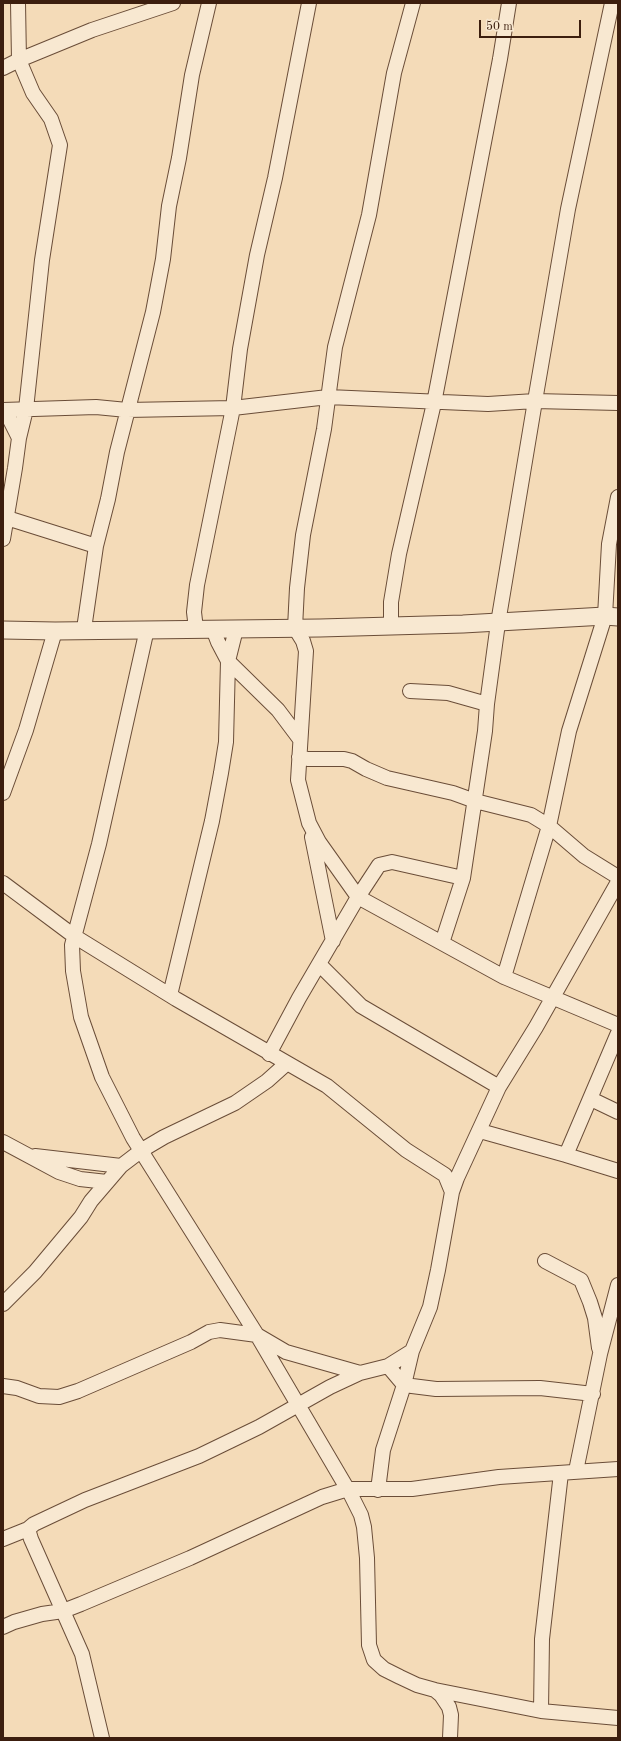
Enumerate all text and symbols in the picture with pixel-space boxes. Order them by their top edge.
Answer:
scale bar [481,12,583,38]
text: 50 m [486,21,513,33]

